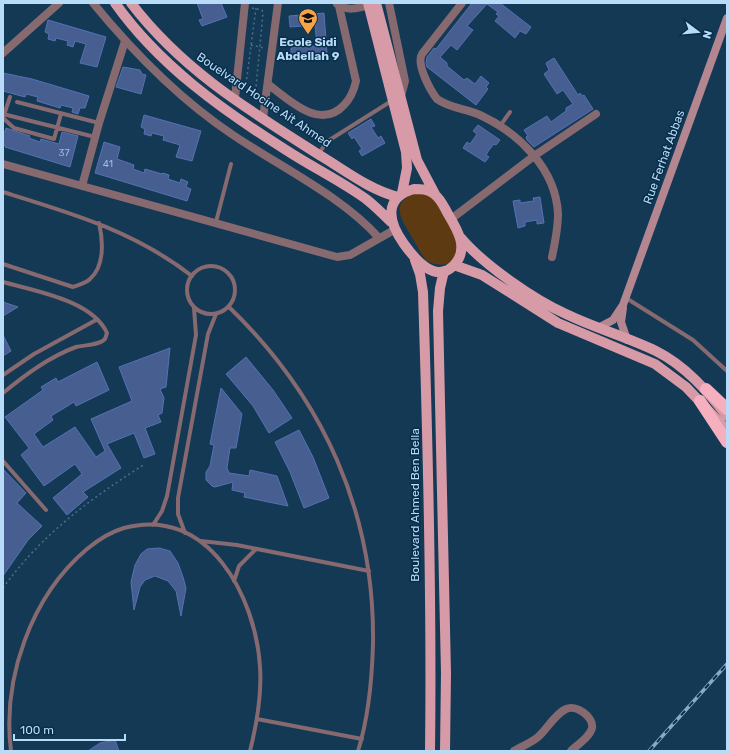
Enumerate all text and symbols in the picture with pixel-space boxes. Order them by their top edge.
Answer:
school or university icon: Ecole Sidi Abdellah 9 [297,7,319,35]
north arrow [678,12,718,52]
text: N [700,29,714,40]
place label: Ecole Sidi Abdellah 9 [277,35,340,63]
street label: Bouelvard Hocine Ait Ahmed [194,50,334,150]
street label: Rue Ferhat Abbas [640,108,688,206]
house number: 37 [58,147,70,159]
house number: 41 [103,158,113,170]
street label: Boulevard Ahmed Ben Bella [408,428,422,582]
scale bar [14,716,125,742]
text: 100 m [20,723,54,737]

